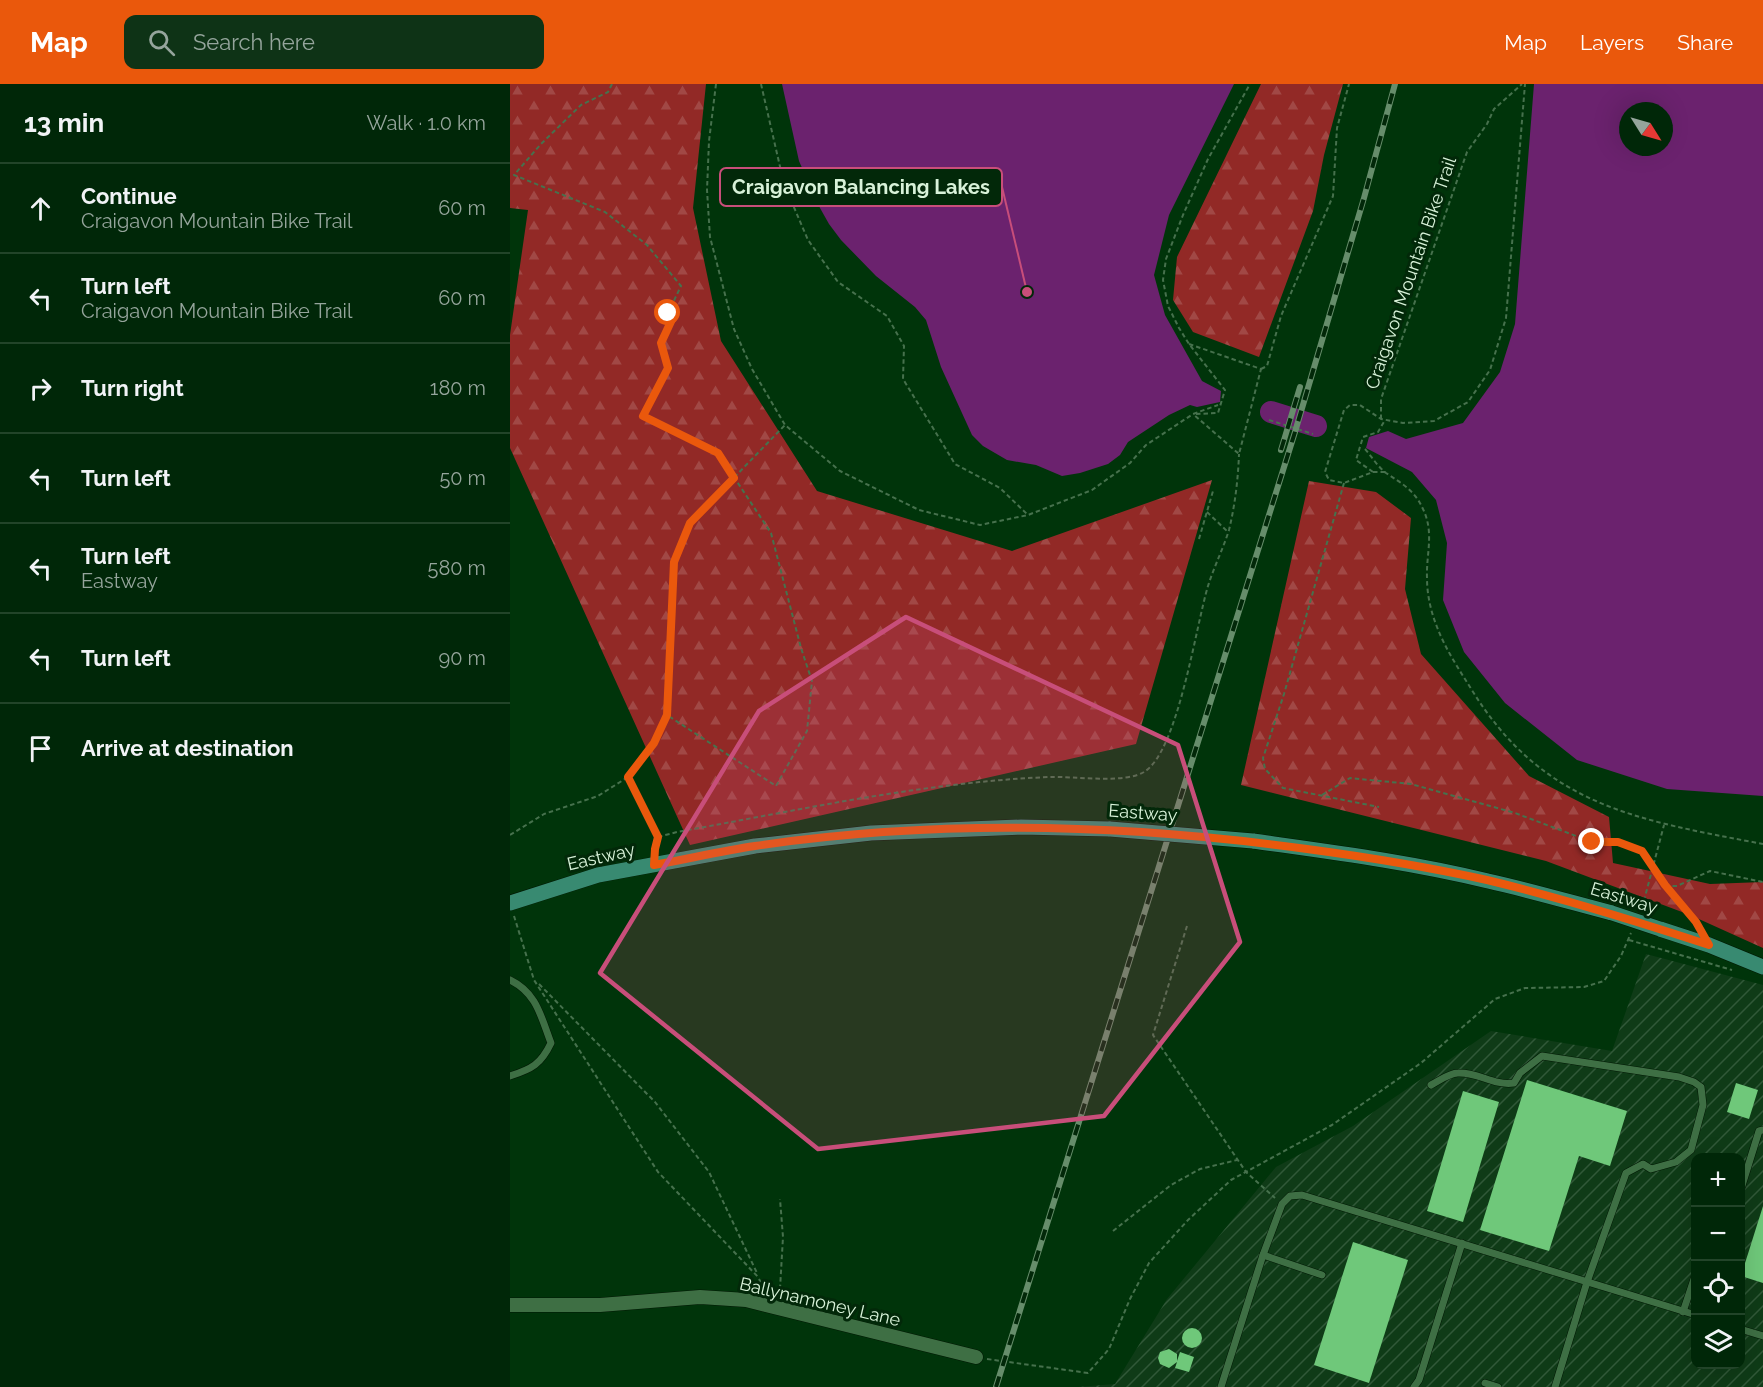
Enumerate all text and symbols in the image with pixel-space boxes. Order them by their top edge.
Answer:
search box [124,15,544,69]
text: Map [30,26,88,59]
icon: search [145,26,178,59]
text: Search here [193,29,315,55]
text: Map [1504,30,1547,55]
text: Layers [1580,30,1644,55]
text: Share [1677,30,1733,55]
north arrow [1619,102,1673,156]
text: 13 min [24,108,104,138]
text: Walk · 1.0 km [367,111,486,135]
street label: Craigavon Mountain Bike Trail [1361,154,1460,392]
callout: Craigavon Balancing Lakes [720,168,1002,206]
text: Craigavon Balancing Lakes [732,175,990,199]
text: Continue [81,183,177,209]
icon: ahead [24,192,57,225]
text: 60 m [438,196,486,220]
text: Craigavon Mountain Bike Trail [81,209,352,233]
text: Turn left [81,273,171,299]
icon: left [24,282,57,315]
text: 60 m [438,286,486,310]
text: Craigavon Mountain Bike Trail [81,299,352,323]
route start [654,299,680,325]
icon: right [24,372,57,405]
text: Turn right [81,375,184,401]
text: 180 m [430,376,486,400]
icon: left [24,462,57,495]
text: Turn left [81,465,171,491]
text: 50 m [439,466,486,490]
text: Turn left [81,543,171,569]
icon: left [24,552,57,585]
text: 580 m [428,556,486,580]
text: Eastway [81,569,158,593]
icon: left [24,642,57,675]
text: Turn left [81,645,171,671]
text: 90 m [439,646,486,670]
icon: arrive [24,732,57,765]
text: Arrive at destination [81,735,294,761]
street label: Eastway [1108,800,1178,825]
route end [1578,828,1604,854]
street label: Eastway [565,838,637,875]
street label: Eastway [1588,877,1661,918]
map controls [1691,1153,1745,1369]
button: + [1691,1153,1745,1207]
button: − [1691,1207,1745,1261]
button: locate [1691,1261,1745,1315]
street label: Ballynamoney Lane [738,1273,903,1330]
button: layers [1691,1315,1745,1369]

